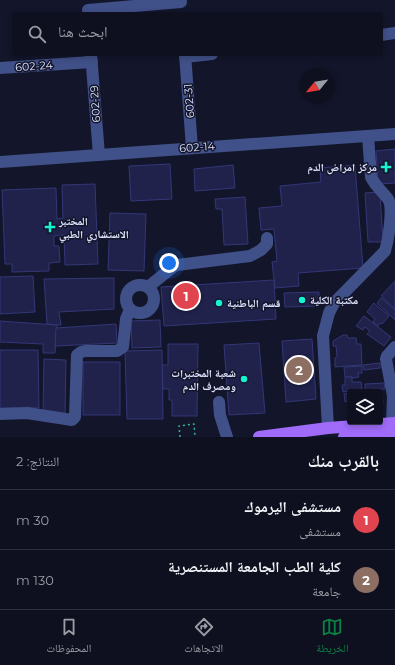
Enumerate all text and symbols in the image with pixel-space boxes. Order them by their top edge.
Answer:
search box [12,12,383,56]
text: ابحث هنا [58,22,108,41]
icon: search [26,23,48,45]
street label: 602-24 [15,58,54,74]
north arrow [299,68,335,104]
street label: 602-31 [181,83,197,119]
street label: 602-29 [87,85,103,123]
street label: 602-14 [179,139,216,155]
place label: مركز امراض الدم [307,160,377,175]
marker: مركز امراض الدم [380,161,392,173]
place label: المختبر الاستشاري الطبي [58,214,129,243]
marker: المختبر الاستشاري الطبي [44,221,56,233]
your location [159,253,179,273]
pin: 1 [173,281,199,311]
place label: مكتبة الكلية [310,293,358,307]
marker: مكتبة الكلية [297,295,307,305]
place label: قسم الباطنية [227,296,281,311]
marker: قسم الباطنية [214,298,224,308]
pin: 2 [286,355,312,385]
place label: شعبة المختبرات ومصرف الدم [171,366,236,394]
marker: شعبة المختبرات ومصرف الدم [239,374,249,384]
map controls [347,389,383,425]
button: layers [347,389,383,425]
text: بالقرب منك [308,451,379,471]
text: النتائج: 2 [16,453,59,469]
text: مستشفى اليرموك [244,497,341,516]
text: 30 m [16,512,49,528]
text: 1 [363,512,369,528]
text: مستشفى [299,523,341,539]
text: كلية الطب الجامعة المستنصرية [168,557,341,576]
text: 130 m [16,572,54,588]
text: 2 [362,572,370,588]
text: جامعة [312,583,341,599]
tab: المحفوظات [46,616,91,659]
tab: الاتجاهات [184,616,223,659]
tab: الخريطة [316,616,349,659]

